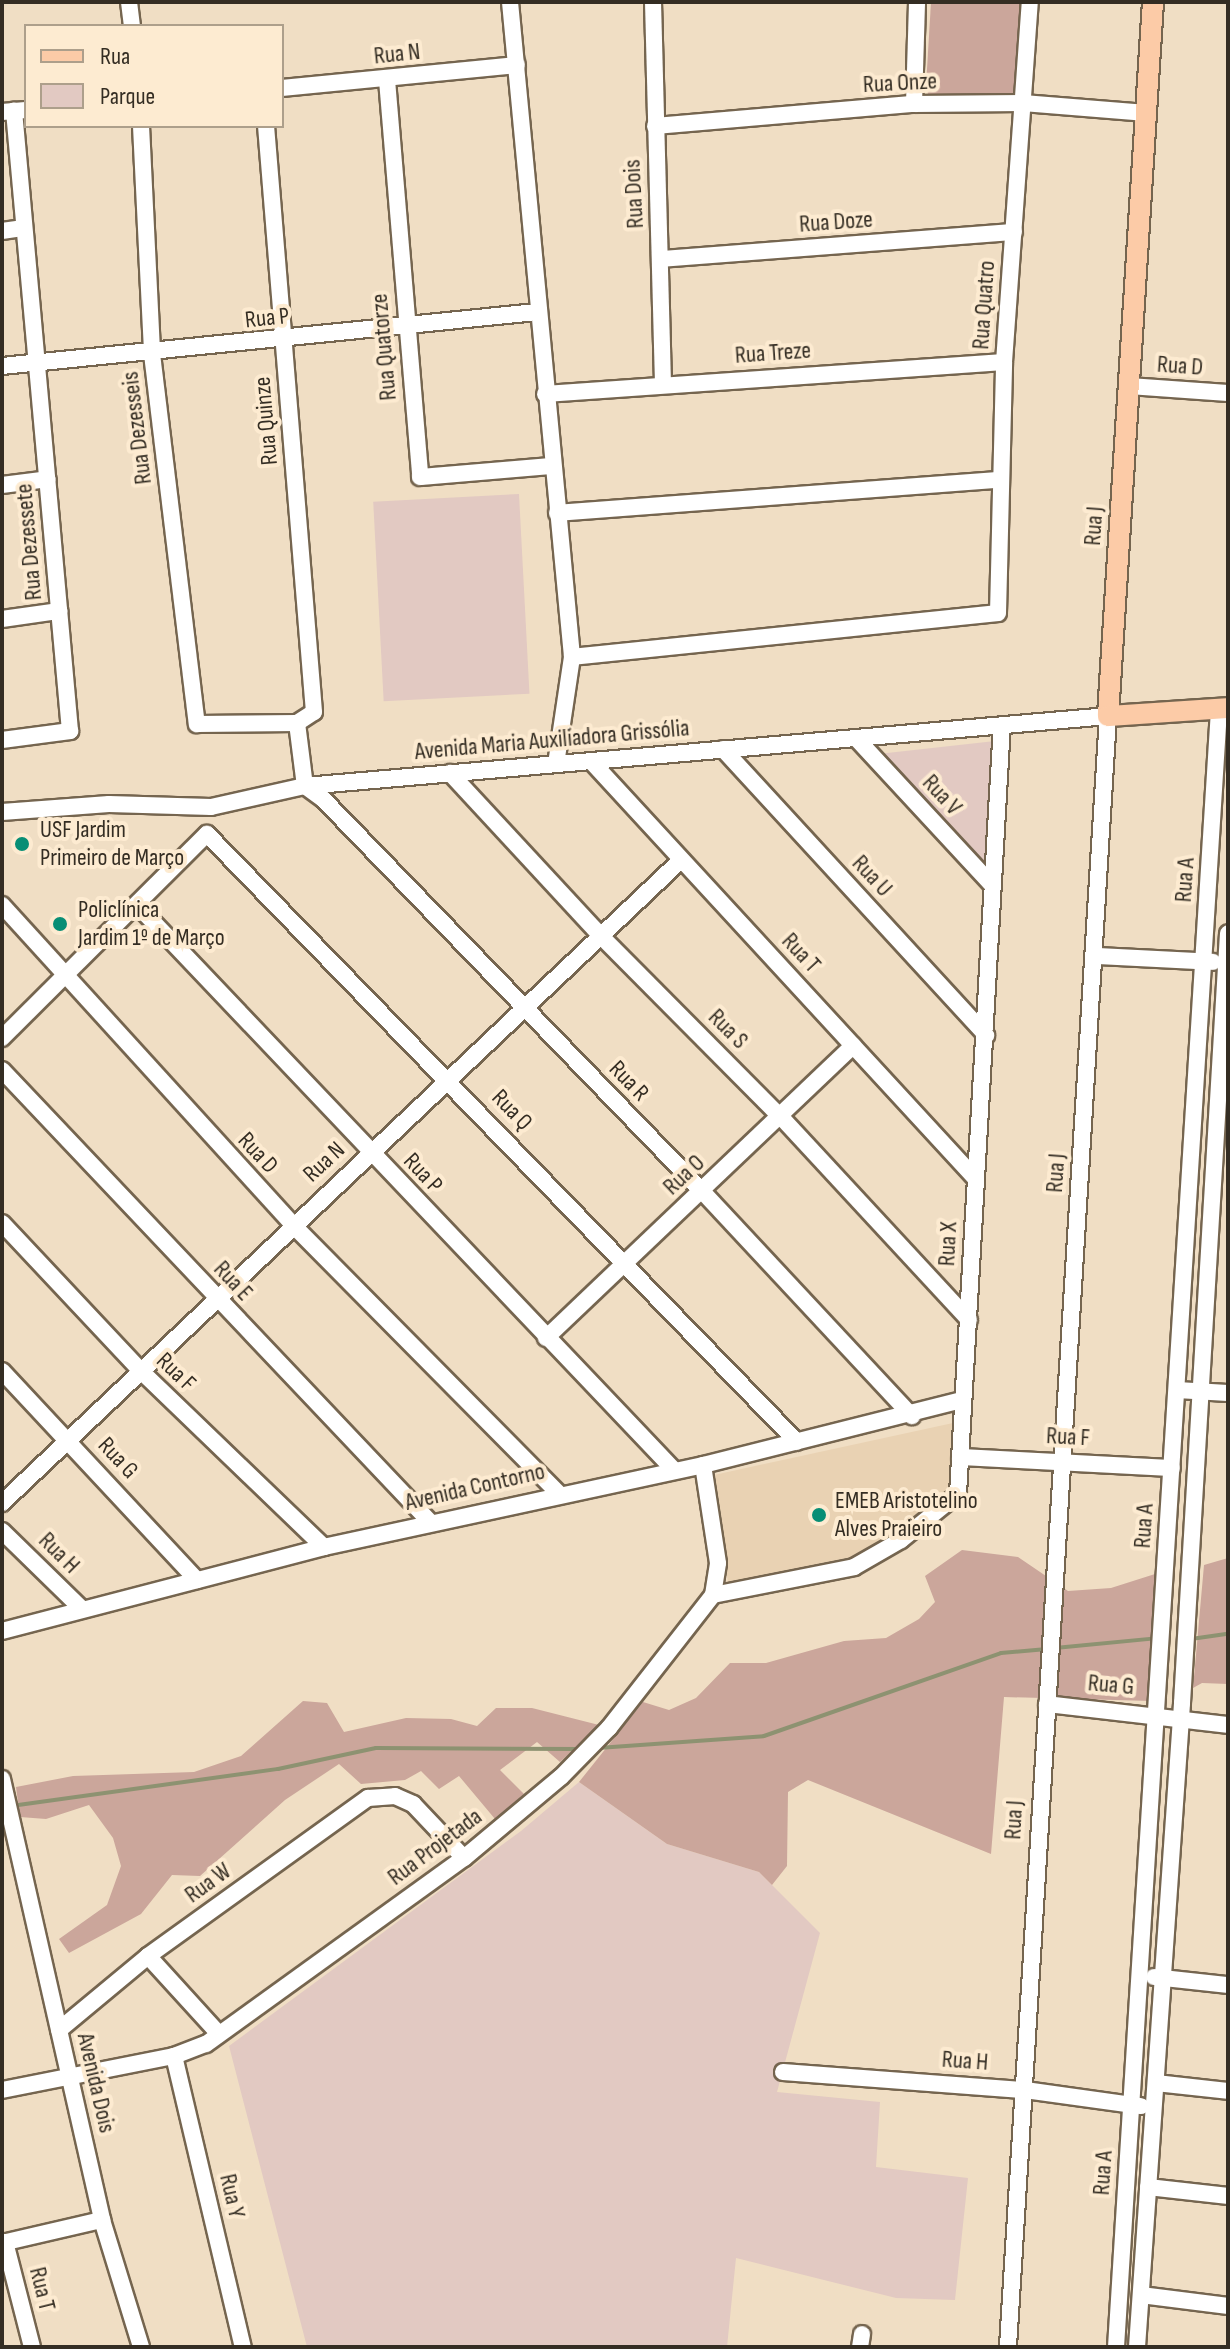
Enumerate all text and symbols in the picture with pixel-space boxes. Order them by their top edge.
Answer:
legend [24,24,284,128]
street label: Rua N [372,37,422,71]
text: Rua [100,42,130,71]
street label: Rua Onze [862,67,938,99]
text: Parque [100,82,155,111]
street label: Rua Dois [618,159,650,229]
street label: Rua Doze [798,205,874,239]
street label: Rua Quatro [967,260,1001,350]
street label: Rua Quatorze [365,292,403,402]
street label: Rua P [243,301,291,335]
street label: Rua Treze [734,336,812,370]
street label: Rua D [1156,350,1204,382]
street label: Rua Dezesseis [116,370,158,486]
street label: Rua Quinze [248,376,284,466]
street label: Rua Dezessete [10,483,48,601]
street label: Rua J [1078,505,1110,547]
street label: Avenida Maria Auxiliadora Grissólia [414,714,690,766]
street label: Rua V [916,769,968,821]
place label: USF Jardim Primeiro de Março [40,816,184,872]
marker: USF Jardim Primeiro de Março [11,833,33,855]
street label: Rua U [846,849,898,903]
street label: Rua A [1169,857,1201,903]
place label: Policlínica Jardim 1º de Março [78,896,225,952]
marker: Policlínica Jardim 1º de Março [49,913,71,935]
street label: Rua T [775,927,827,979]
street label: Rua S [702,1003,754,1055]
street label: Rua R [603,1055,655,1107]
street label: Rua Q [486,1083,538,1137]
street label: Rua D [232,1126,284,1180]
street label: Rua N [297,1136,351,1188]
street label: Rua P [397,1147,449,1199]
street label: Rua O [657,1149,711,1201]
street label: Rua J [1040,1152,1072,1194]
street label: Rua X [932,1221,964,1267]
street label: Rua E [207,1255,259,1307]
street label: Rua F [150,1346,202,1398]
street label: Rua F [1045,1421,1091,1453]
street label: Rua G [92,1431,144,1485]
street label: Avenida Contorno [402,1457,548,1517]
place label: EMEB Aristotelino Alves Praieiro [835,1487,978,1543]
street label: Rua A [1128,1503,1160,1549]
marker: EMEB Aristotelino Alves Praieiro [810,1506,828,1524]
street label: Rua H [32,1526,86,1580]
street label: Rua G [1087,1669,1135,1701]
street label: Rua J [999,1800,1029,1840]
street label: Rua Projetada [382,1802,488,1892]
street label: Rua W [179,1857,237,1909]
street label: Avenida Dois [71,2030,121,2136]
street label: Rua H [941,2045,989,2077]
street label: Rua A [1087,2150,1119,2196]
street label: Rua Y [213,2171,251,2221]
street label: Rua T [23,2264,61,2314]

